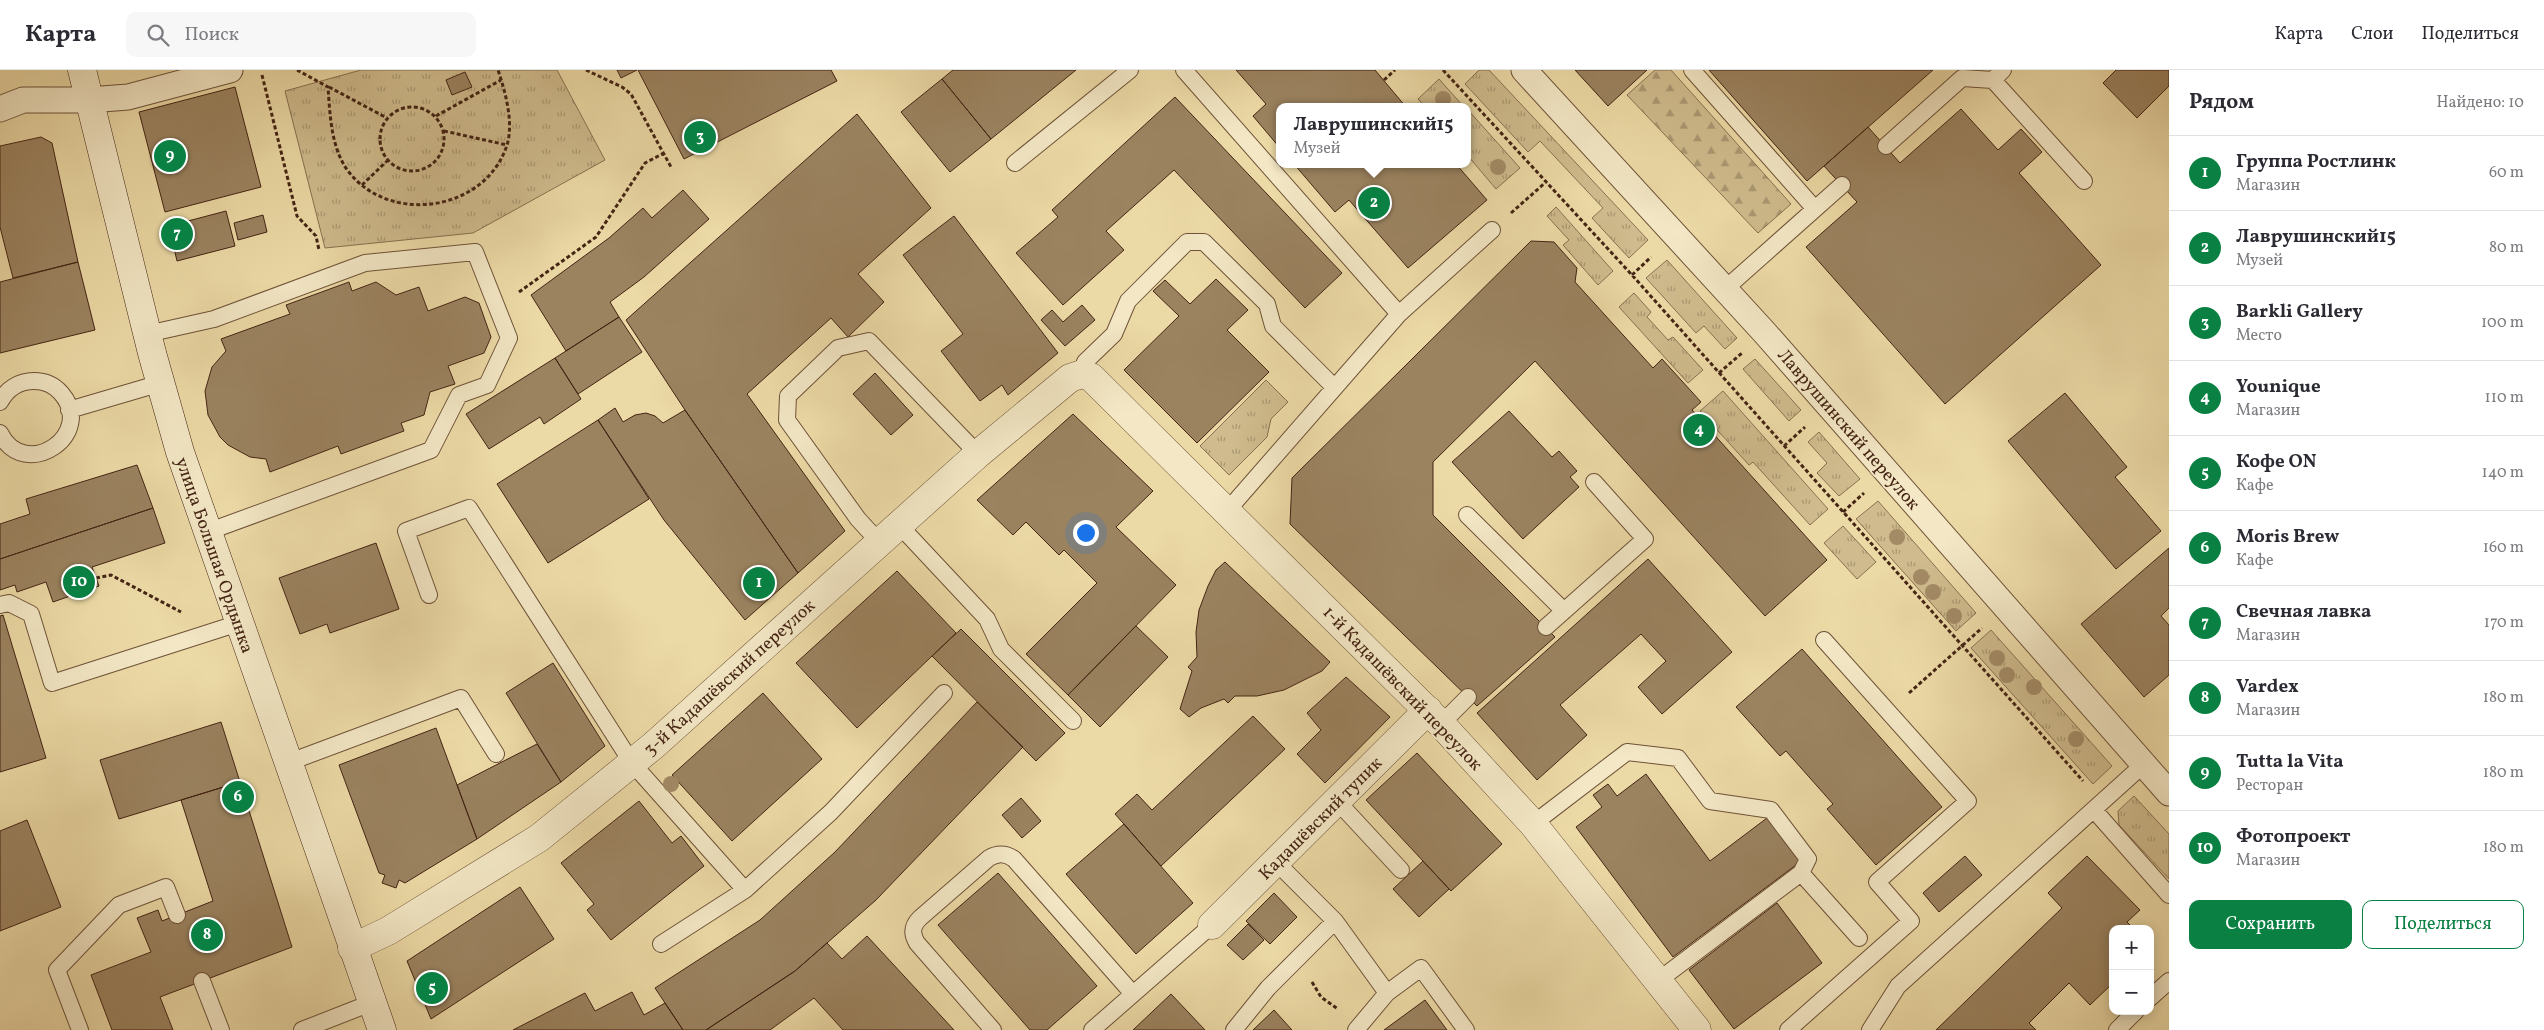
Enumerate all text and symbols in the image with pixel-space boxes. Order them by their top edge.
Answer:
search box [126,12,476,57]
text: Карта [25,18,96,52]
icon: search [144,21,172,49]
text: Поиск [184,22,239,48]
text: Карта [2275,22,2323,47]
text: Слои [2351,22,2393,47]
text: Поделиться [2421,22,2519,47]
text: Рядом [2189,88,2254,117]
text: Найдено: 10 [2437,92,2524,114]
popup [1276,103,1471,168]
text: Лаврушинский15 [1294,112,1453,138]
pin: 3 [684,118,716,156]
pin: 9 [154,137,186,175]
text: Музей [1294,138,1341,160]
text: Группа Ростлинк [2236,149,2396,175]
text: 1 [2202,162,2208,184]
text: 60 m [2489,162,2524,184]
text: Магазин [2236,175,2300,197]
pin: 2 [1358,184,1390,222]
pin: 7 [161,215,193,253]
text: Лаврушинский15 [2236,224,2396,250]
text: 2 [2201,237,2209,259]
text: 80 m [2489,237,2524,259]
text: Музей [2236,250,2283,272]
text: Barkli Gallery [2236,299,2363,325]
text: 3 [2201,312,2209,334]
text: 100 m [2481,312,2524,334]
text: Место [2236,325,2282,347]
street label: Лаврушинский переулок [1771,344,1925,516]
text: Younique [2236,374,2321,400]
text: 4 [2200,387,2210,409]
text: 110 m [2485,387,2524,409]
text: Магазин [2236,400,2300,422]
pin: 4 [1683,411,1715,449]
text: Кофе ON [2236,449,2317,475]
street label: улица Большая Ордынка [168,454,259,657]
text: 5 [2201,462,2209,484]
text: 140 m [2482,462,2524,484]
text: Кафе [2236,475,2274,497]
your location [1073,520,1099,546]
text: Moris Brew [2236,524,2339,550]
text: 6 [2201,537,2209,559]
text: 160 m [2483,537,2524,559]
text: Кафе [2236,550,2274,572]
pin: 10 [63,563,95,601]
pin: 1 [743,564,775,602]
street label: 3-й Кадашёвский переулок [639,594,822,762]
text: Свечная лавка [2236,599,2371,625]
street label: 1-й Кадашёвский переулок [1316,601,1488,777]
text: 7 [2201,612,2209,634]
text: 170 m [2484,612,2524,634]
text: Магазин [2236,625,2300,647]
text: Vardex [2236,674,2299,700]
text: 8 [2201,687,2209,709]
text: 180 m [2483,687,2524,709]
text: Магазин [2236,700,2300,722]
text: Tutta la Vita [2236,749,2344,775]
street label: Кадашёвский тупик [1254,751,1389,886]
text: 9 [2201,762,2209,784]
text: 180 m [2483,762,2524,784]
text: Ресторан [2236,775,2303,797]
pin: 6 [222,778,254,816]
text: Фотопроект [2236,824,2351,850]
text: 10 [2197,837,2213,859]
text: 180 m [2483,837,2524,859]
text: Магазин [2236,850,2300,872]
button: Сохранить [2189,900,2352,949]
button: Поделиться [2362,900,2524,949]
pin: 8 [191,916,223,954]
map controls [2109,925,2154,1015]
button: + [2109,925,2154,970]
pin: 5 [416,969,448,1007]
button: − [2109,970,2154,1015]

